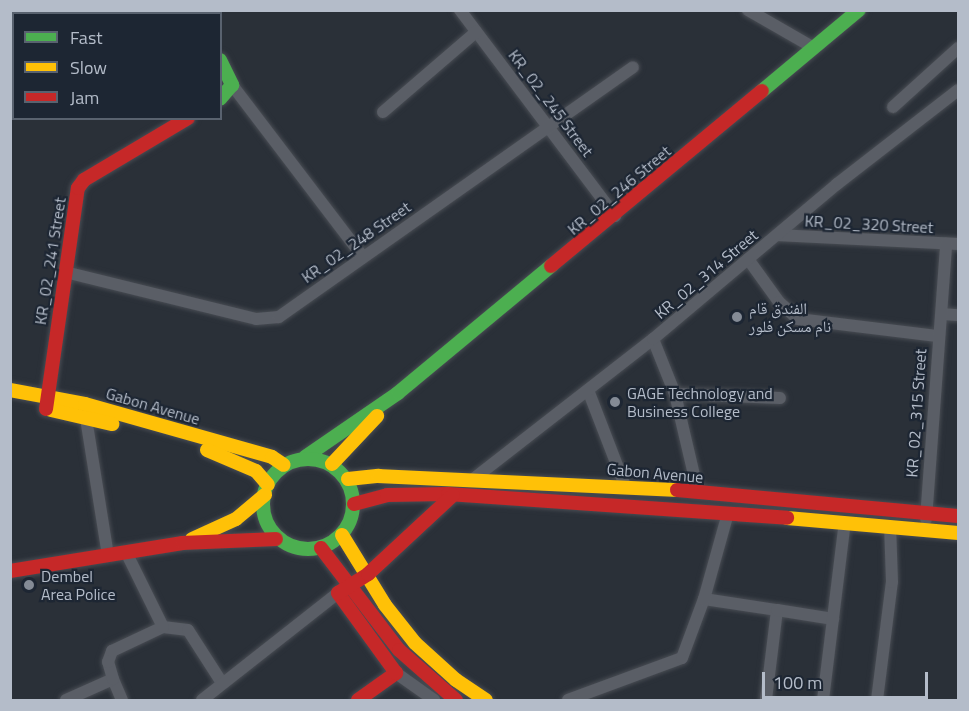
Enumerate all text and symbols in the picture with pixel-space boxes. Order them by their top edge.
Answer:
legend [12,12,222,120]
text: Fast [70,24,103,51]
street label: KR_02_245 Street [505,46,597,160]
text: Slow [70,54,107,81]
text: Jam [70,84,99,111]
street label: KR_02_246 Street [564,141,674,239]
street label: KR_02_241 Street [30,196,70,326]
street label: KR_02_248 Street [298,197,414,287]
street label: KR_02_320 Street [804,211,934,237]
street label: KR_02_314 Street [651,225,761,323]
place label: الفندق قام نام مسكن فلور [749,298,831,336]
marker: الفندق قام نام مسكن فلور [730,310,744,324]
street label: KR_02_315 Street [902,348,930,478]
street label: Gabon Avenue [104,383,202,429]
place label: GAGE Technology and Business College [627,383,773,421]
marker: GAGE Technology and Business College [608,395,622,409]
street label: Gabon Avenue [606,459,704,487]
place label: Dembel Area Police [41,566,116,604]
marker: Dembel Area Police [22,578,36,592]
scale bar [765,660,932,698]
text: 100 m [773,669,822,696]

